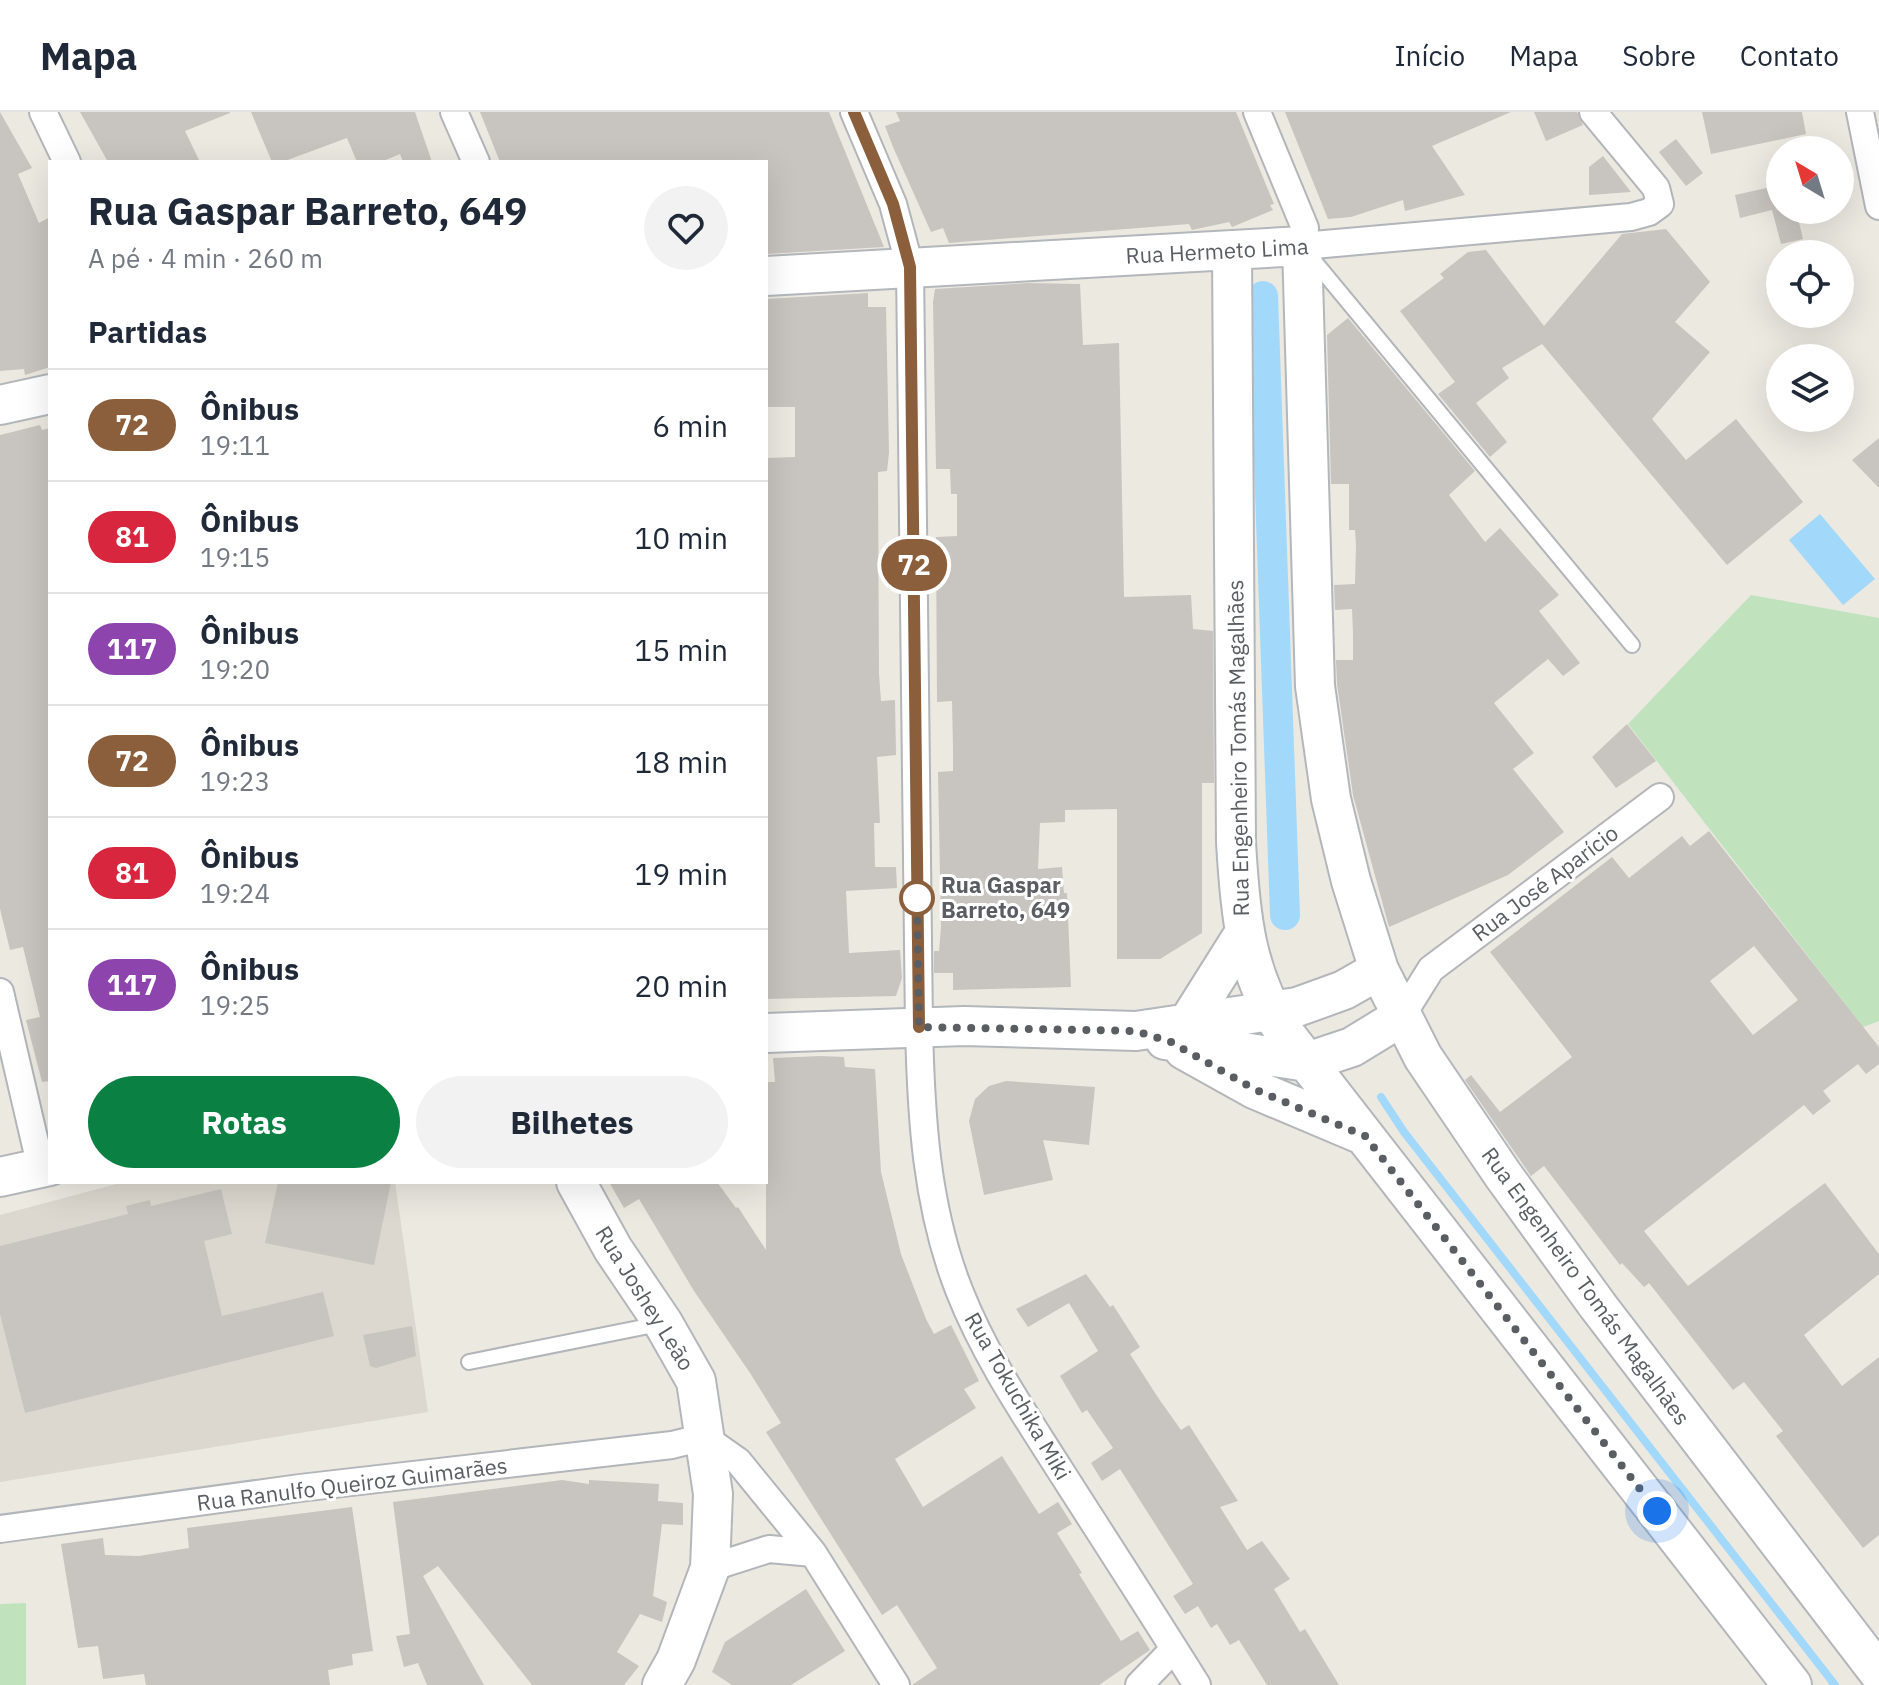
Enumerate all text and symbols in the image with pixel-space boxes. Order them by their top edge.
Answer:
text: Mapa [40,31,137,80]
text: Início [1394,37,1465,74]
text: Mapa [1509,37,1578,74]
text: Sobre [1622,37,1696,74]
text: Contato [1740,37,1839,74]
north arrow [1766,136,1854,224]
map controls [1766,136,1854,432]
text: Rua Gaspar Barreto, 649 [88,186,527,235]
button: heart [644,186,728,270]
street label: Rua Hermeto Lima [1125,231,1309,270]
button: locate [1766,240,1854,328]
text: A pé · 4 min · 260 m [88,241,323,275]
text: Partidas [88,312,207,351]
button: layers [1766,344,1854,432]
text: Ônibus [200,389,299,428]
text: 72 [115,406,149,443]
text: 6 min [652,406,728,445]
text: 19:11 [200,428,270,462]
text: Ônibus [200,501,299,540]
text: 81 [115,518,149,555]
text: 10 min [634,518,728,557]
line badge: 72 [878,539,950,591]
text: 19:15 [200,540,270,574]
text: 72 [897,546,931,583]
street label: Rua Engenheiro Tomás Magalhães [1220,579,1255,917]
text: Ônibus [200,613,299,652]
text: 117 [107,630,157,667]
text: 15 min [634,630,728,669]
text: 19:20 [200,652,270,686]
text: Ônibus [200,725,299,764]
text: 72 [115,742,149,779]
text: 18 min [634,742,728,781]
text: 19:23 [200,764,270,798]
street label: Rua José Aparício [1466,818,1624,947]
text: Ônibus [200,837,299,876]
text: 81 [115,854,149,891]
text: 19 min [634,854,728,893]
place label: Rua Gaspar Barreto, 649 [941,870,1070,924]
text: 19:24 [200,876,270,910]
marker: Rua Gaspar Barreto, 649 [900,881,934,915]
text: Ônibus [200,949,299,988]
text: 117 [107,966,157,1003]
text: 20 min [634,966,728,1005]
text: 19:25 [200,988,270,1022]
button: Rotas [88,1076,400,1168]
button: Bilhetes [416,1076,728,1168]
street label: Rua Engenheiro Tomás Magalhães [1476,1141,1697,1430]
street label: Rua Joshey Leão [589,1220,702,1376]
street label: Rua Tokuchika Miki [959,1307,1078,1485]
street label: Rua Ranulfo Queiroz Guimarães [195,1450,509,1517]
your location [1637,1491,1677,1531]

